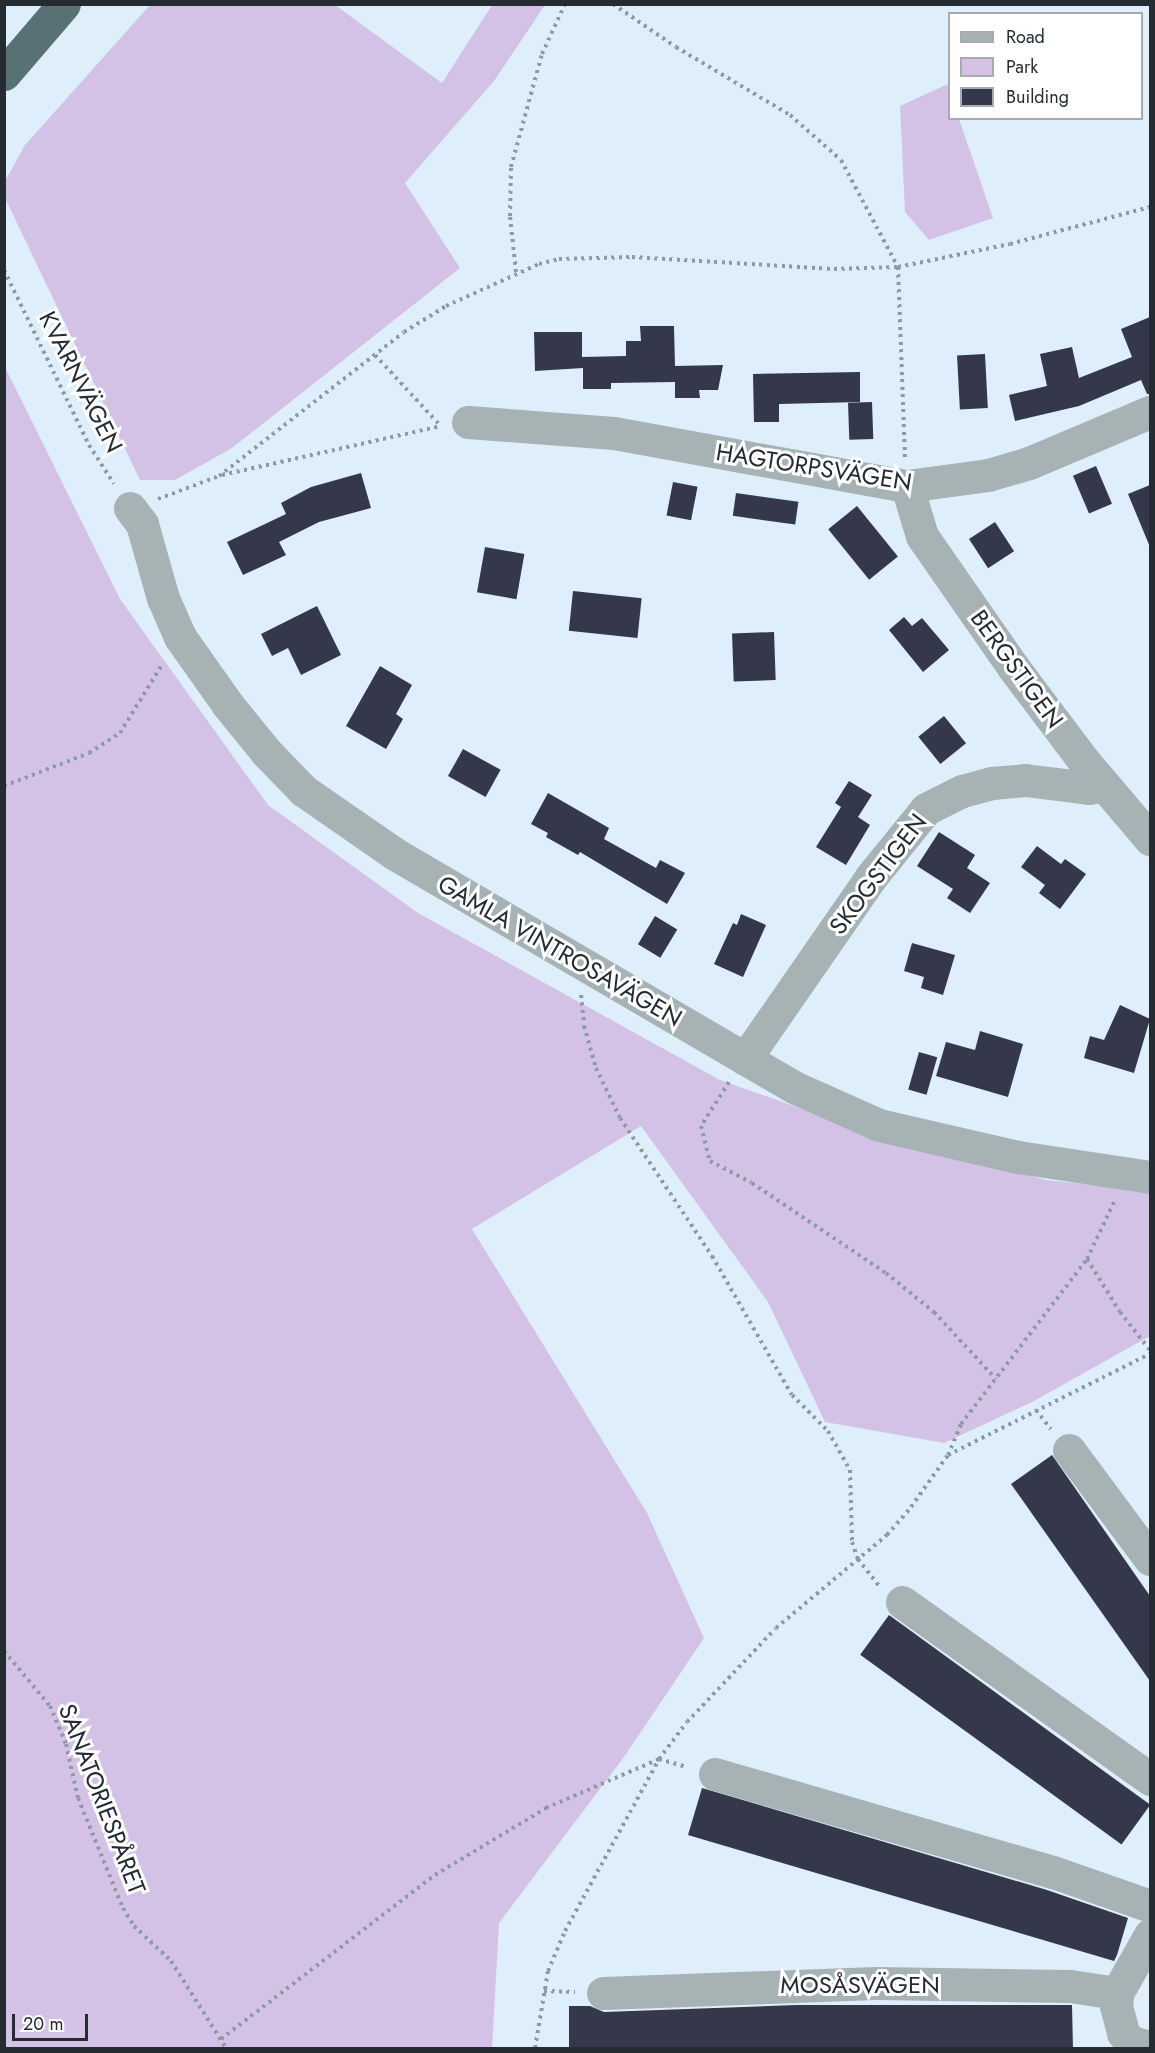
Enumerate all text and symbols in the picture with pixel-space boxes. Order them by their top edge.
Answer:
legend [948,12,1143,120]
text: Road [1006,24,1045,50]
text: Park [1006,54,1038,80]
text: Building [1006,84,1069,110]
street label: KVARNVÄGEN [33,307,129,457]
street label: HAGTORPSVÄGEN [714,437,914,497]
street label: BERGSTIGEN [964,604,1070,734]
street label: SKOGSTIGEN [823,808,933,940]
street label: GAMLA VINTROSAVÄGEN [433,869,687,1033]
street label: SANATORIESPÅRET [52,1700,152,1898]
street label: MOSÅSVÄGEN [780,1971,940,1999]
scale bar [15,2002,92,2040]
text: 20 m [23,2011,63,2037]

